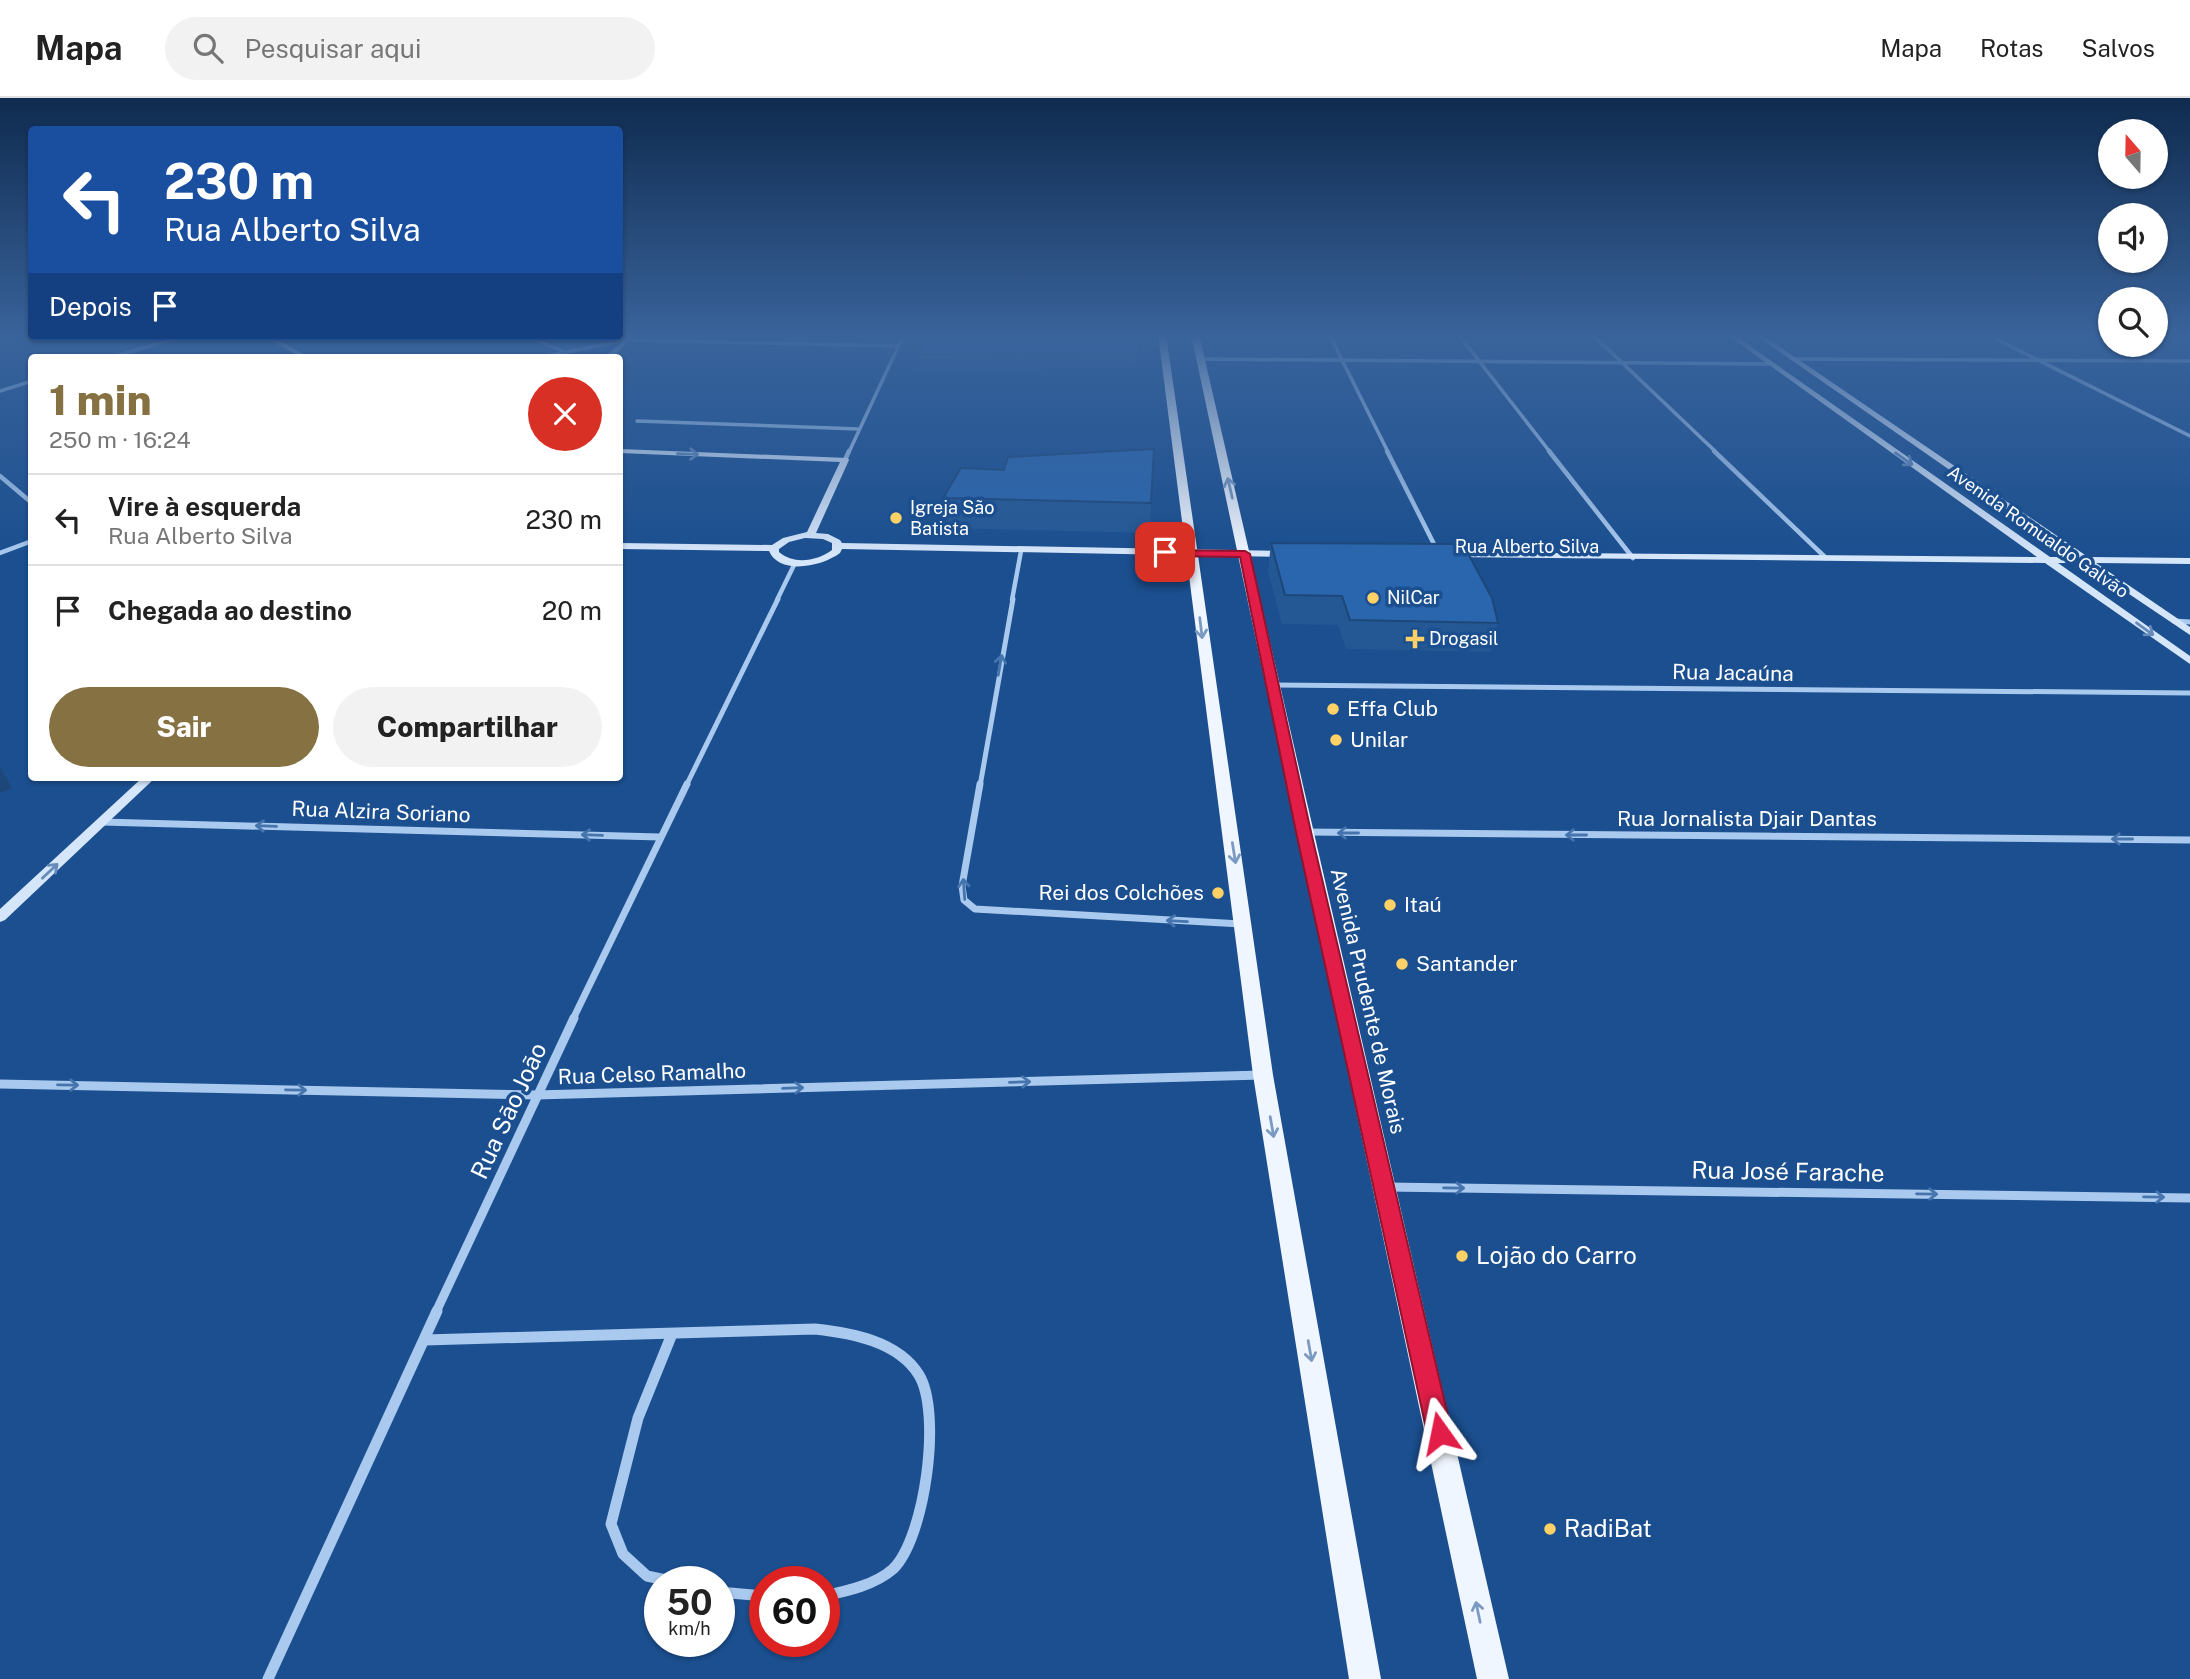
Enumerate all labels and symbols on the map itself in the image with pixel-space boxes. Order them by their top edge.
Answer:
north arrow [2098,119,2168,189]
one-way arrow [676,447,699,461]
one-way arrow [1894,452,1913,466]
street label: Avenida Romualdo Galvão [1944,461,2133,602]
one-way arrow [1222,477,1236,500]
place label: Igreja São Batista [910,497,994,539]
marker: Igreja São Batista [888,510,904,526]
pin [1135,522,1195,582]
street label: Rua Alberto Silva [1455,536,1599,557]
place label: NilCar [1387,587,1440,608]
marker: NilCar [1365,590,1381,606]
one-way arrow [1195,616,1208,639]
one-way arrow [2135,622,2154,636]
place label: Drogasil [1429,628,1498,649]
marker: Drogasil [1407,631,1423,647]
one-way arrow [994,654,1008,677]
street label: Rua Jacaúna [1672,659,1794,686]
place label: Effa Club [1347,696,1438,721]
marker: Effa Club [1325,701,1341,717]
place label: Unilar [1350,727,1408,752]
marker: Unilar [1328,732,1344,748]
street label: Rua Alzira Soriano [291,796,471,827]
street label: Rua Jornalista Djair Dantas [1617,806,1877,831]
one-way arrow [255,819,278,833]
one-way arrow [1337,826,1360,840]
one-way arrow [581,828,604,841]
one-way arrow [1565,828,1588,842]
one-way arrow [2111,832,2134,846]
one-way arrow [1228,841,1241,864]
one-way arrow [41,862,58,879]
street label: Avenida Prudente de Morais [1326,866,1411,1136]
one-way arrow [957,878,970,901]
place label: Rei dos Colchões [1038,880,1204,905]
marker: Rei dos Colchões [1210,885,1226,901]
place label: Itaú [1404,892,1442,917]
marker: Itaú [1382,897,1398,913]
one-way arrow [1166,915,1189,928]
place label: Santander [1416,951,1518,976]
marker: Santander [1394,956,1410,972]
street label: Rua São João [464,1038,552,1183]
street label: Rua Celso Ramalho [557,1058,747,1089]
one-way arrow [1008,1075,1031,1088]
one-way arrow [56,1078,79,1092]
one-way arrow [781,1081,804,1094]
one-way arrow [284,1083,307,1096]
one-way arrow [1266,1115,1279,1138]
street label: Rua José Farache [1691,1155,1885,1187]
one-way arrow [1442,1181,1465,1195]
one-way arrow [1915,1188,1938,1201]
one-way arrow [2142,1191,2165,1204]
place label: Lojão do Carro [1476,1241,1637,1269]
marker: Lojão do Carro [1454,1248,1470,1264]
one-way arrow [1304,1339,1317,1362]
position arrow [1403,1396,1477,1470]
place label: RadiBat [1564,1514,1652,1542]
marker: RadiBat [1542,1521,1558,1537]
speed limit sign: 60 [749,1566,840,1657]
one-way arrow [1471,1601,1485,1624]

